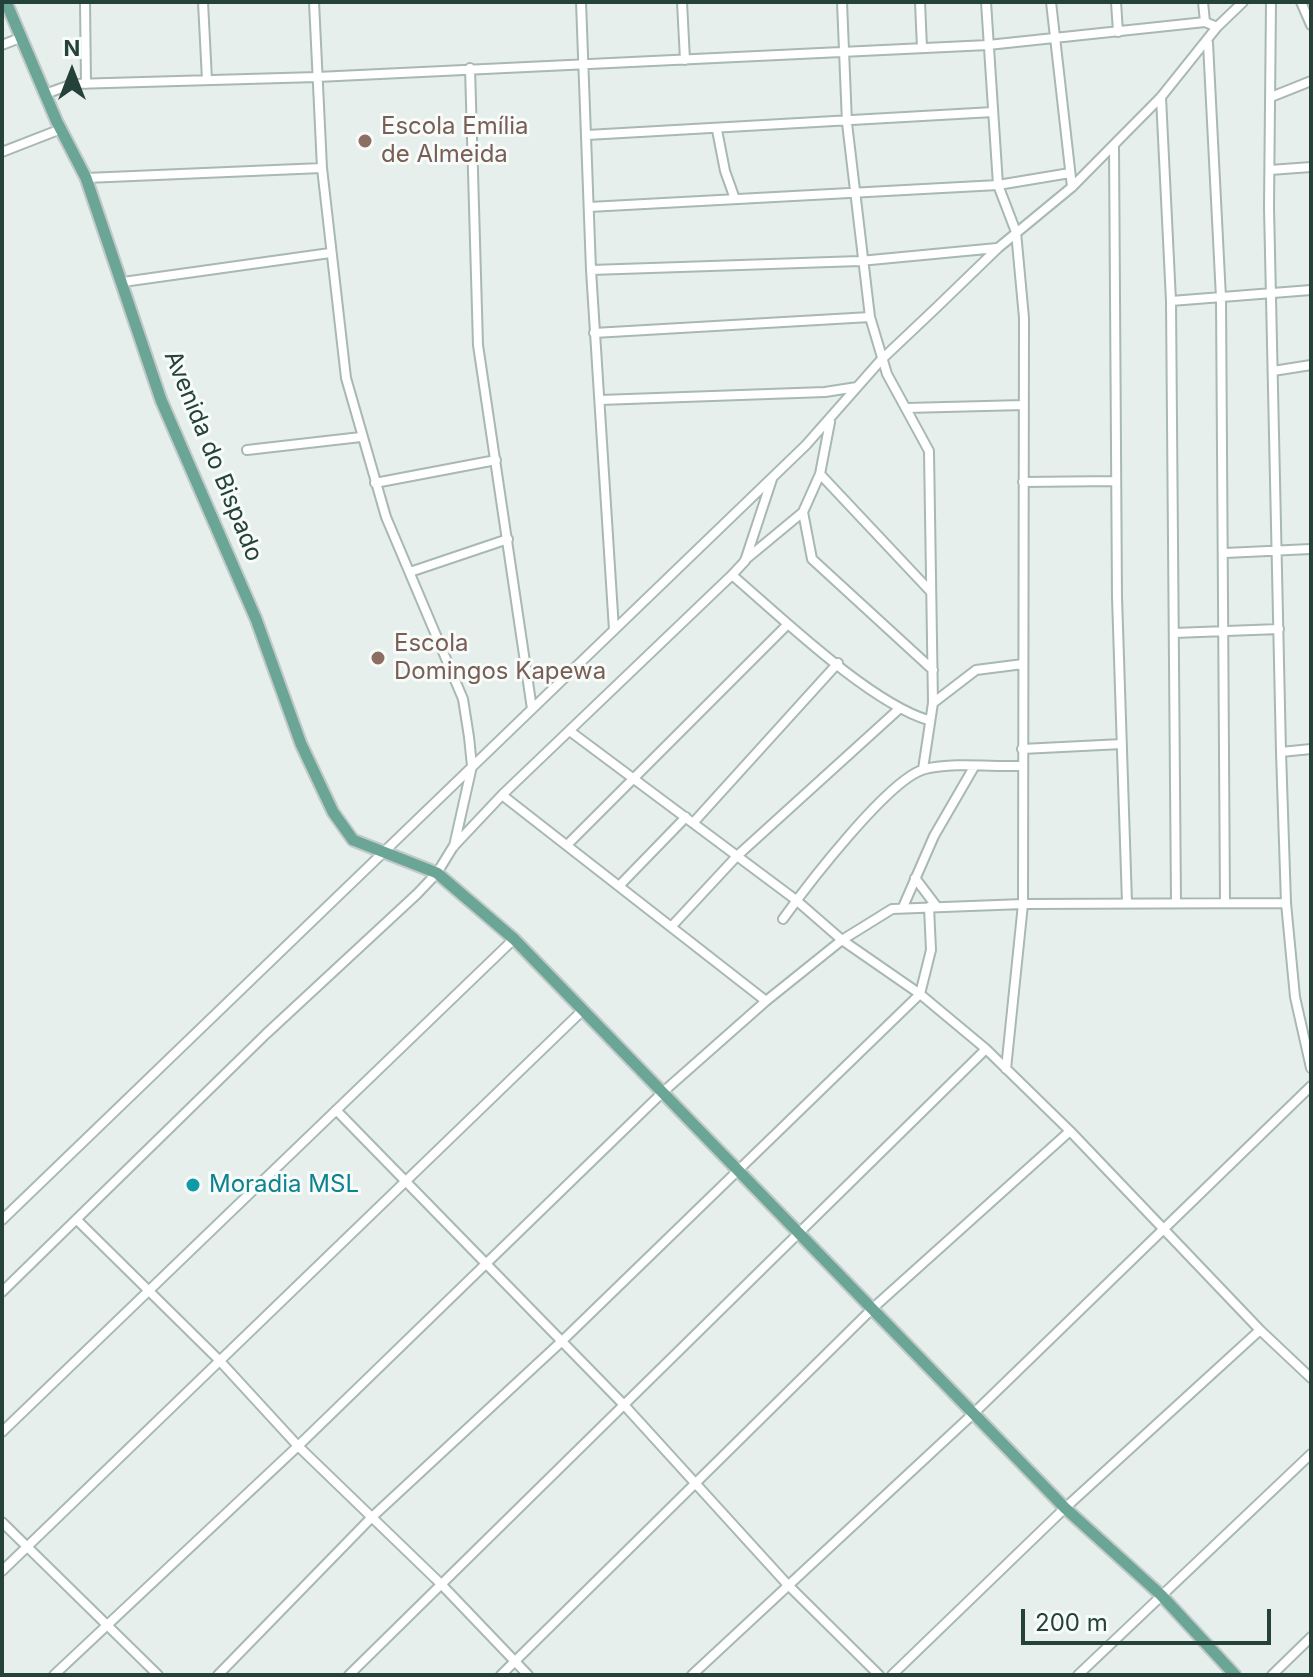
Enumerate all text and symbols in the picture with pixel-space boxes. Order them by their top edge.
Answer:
north arrow [32,32,112,112]
text: N [64,35,80,61]
place label: Escola Emília de Almeida [381,113,529,169]
marker: Escola Emília de Almeida [356,132,374,150]
street label: Avenida do Bispado [158,347,268,565]
place label: Escola Domingos Kapewa [394,630,606,686]
marker: Escola Domingos Kapewa [369,649,387,667]
place label: Moradia MSL [209,1171,359,1199]
marker: Moradia MSL [184,1176,202,1194]
scale bar [1025,1593,1275,1643]
text: 200 m [1035,1608,1108,1637]

